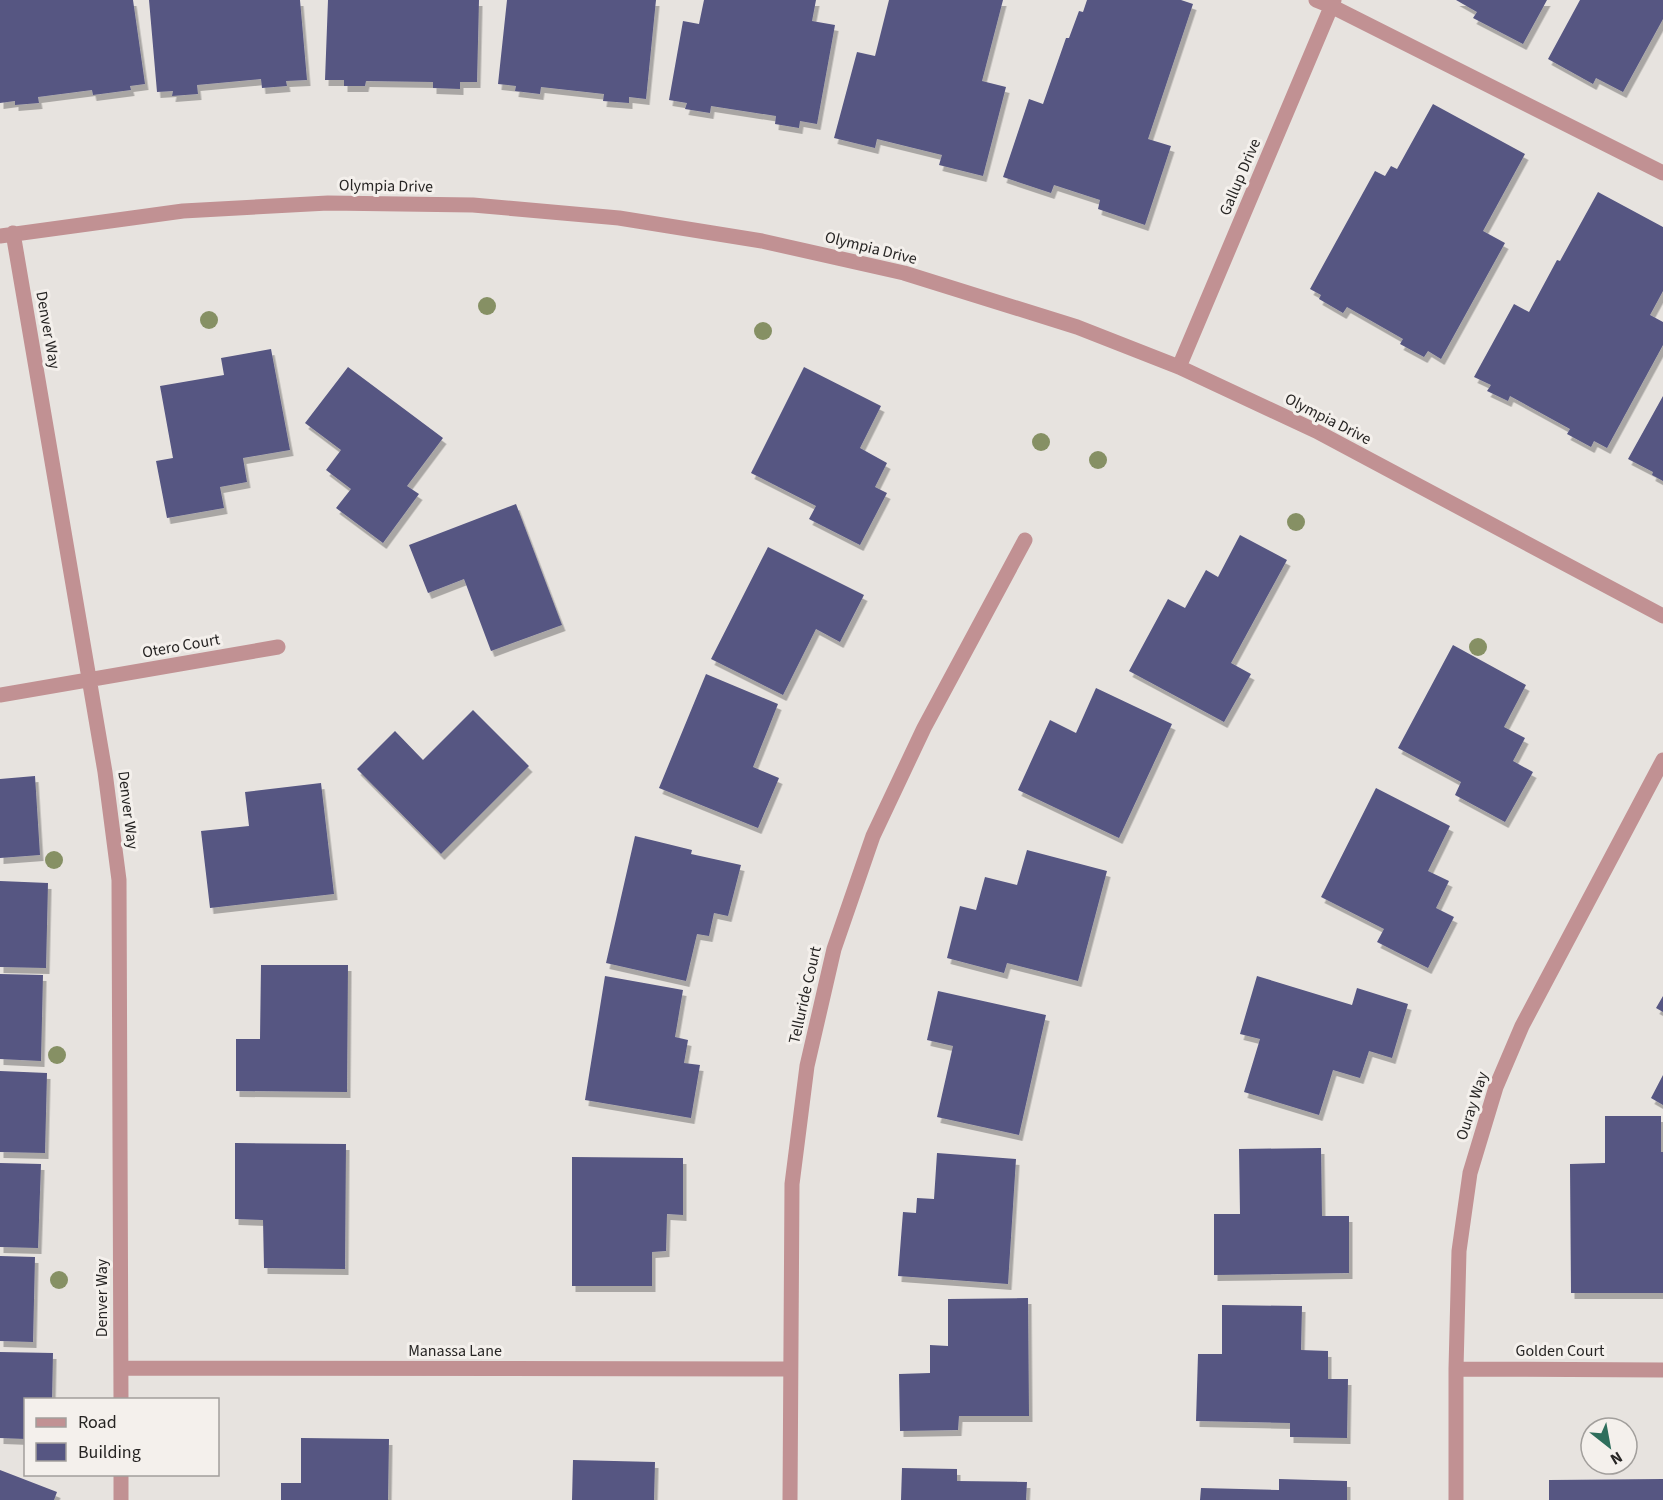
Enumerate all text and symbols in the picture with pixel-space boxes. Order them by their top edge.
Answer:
street label: Gallup Drive [1214,135,1266,219]
street label: Olympia Drive [339,174,433,198]
street label: Olympia Drive [823,226,919,270]
street label: Denver Way [30,289,66,371]
street label: Olympia Drive [1281,388,1375,450]
street label: Otero Court [140,628,222,664]
street label: Denver Way [112,770,144,851]
street label: Telluride Court [783,944,827,1046]
street label: Ouray Way [1451,1068,1494,1143]
street label: Denver Way [91,1258,113,1337]
street label: Manassa Lane [408,1340,502,1362]
street label: Golden Court [1516,1340,1605,1362]
legend [24,1398,219,1476]
text: Road [78,1410,117,1435]
north arrow [1579,1416,1639,1476]
text: Building [78,1440,141,1465]
text: N [1606,1446,1626,1470]

